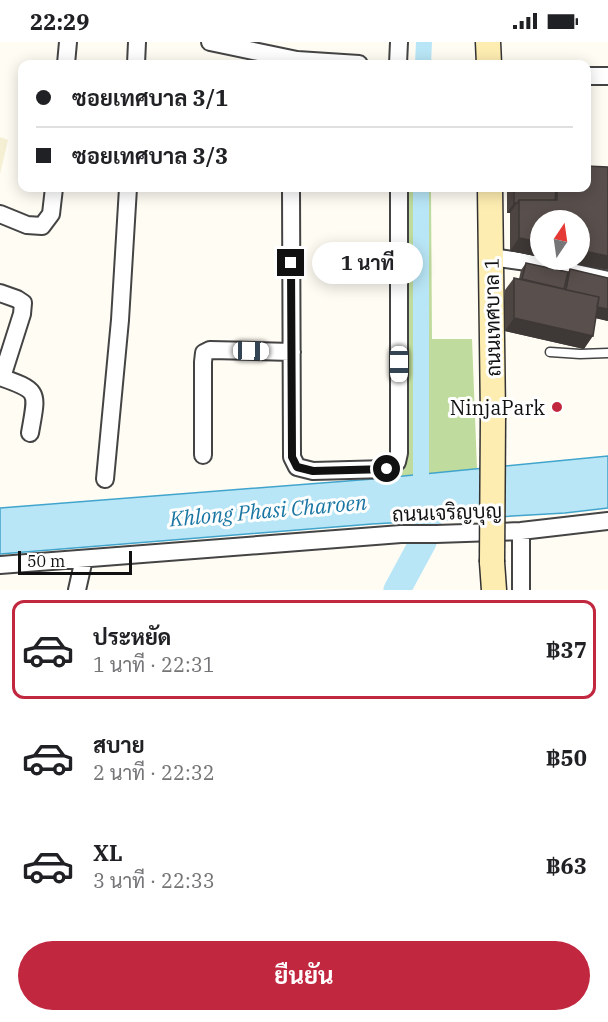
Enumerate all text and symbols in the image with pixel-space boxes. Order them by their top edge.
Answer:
text: 22:29 [30,7,89,36]
text: ซอยเทศบาล 3/1 [72,83,228,112]
text: ซอยเทศบาล 3/3 [72,141,228,170]
north arrow [530,210,590,270]
map controls [530,210,590,270]
callout: 1 นาที [312,242,423,284]
route end [277,249,304,276]
text: 1 นาที [341,249,394,276]
street label: ถนนเทศบาล 1 [477,257,507,377]
car [233,342,269,360]
car [390,346,408,382]
place label: NinjaPark [450,394,545,421]
marker: NinjaPark [550,400,564,414]
route start [373,455,400,482]
water label: Khlong Phasi Charoen [167,487,368,533]
street label: ถนนเจริญบุญ [391,497,503,528]
scale bar [18,548,132,576]
text: 50 m [27,551,65,571]
text: ประหยัด [93,622,171,651]
icon: car [21,623,75,677]
text: ฿37 [546,635,587,664]
text: 1 นาที · 22:31 [93,651,215,678]
text: สบาย [93,730,145,759]
icon: car [21,731,75,785]
text: ฿50 [546,743,587,772]
text: 2 นาที · 22:32 [93,759,215,786]
text: XL [93,838,123,867]
icon: car [21,839,75,893]
text: ฿63 [546,851,587,880]
text: 3 นาที · 22:33 [93,867,215,894]
button: ยืนยัน [18,941,590,1010]

